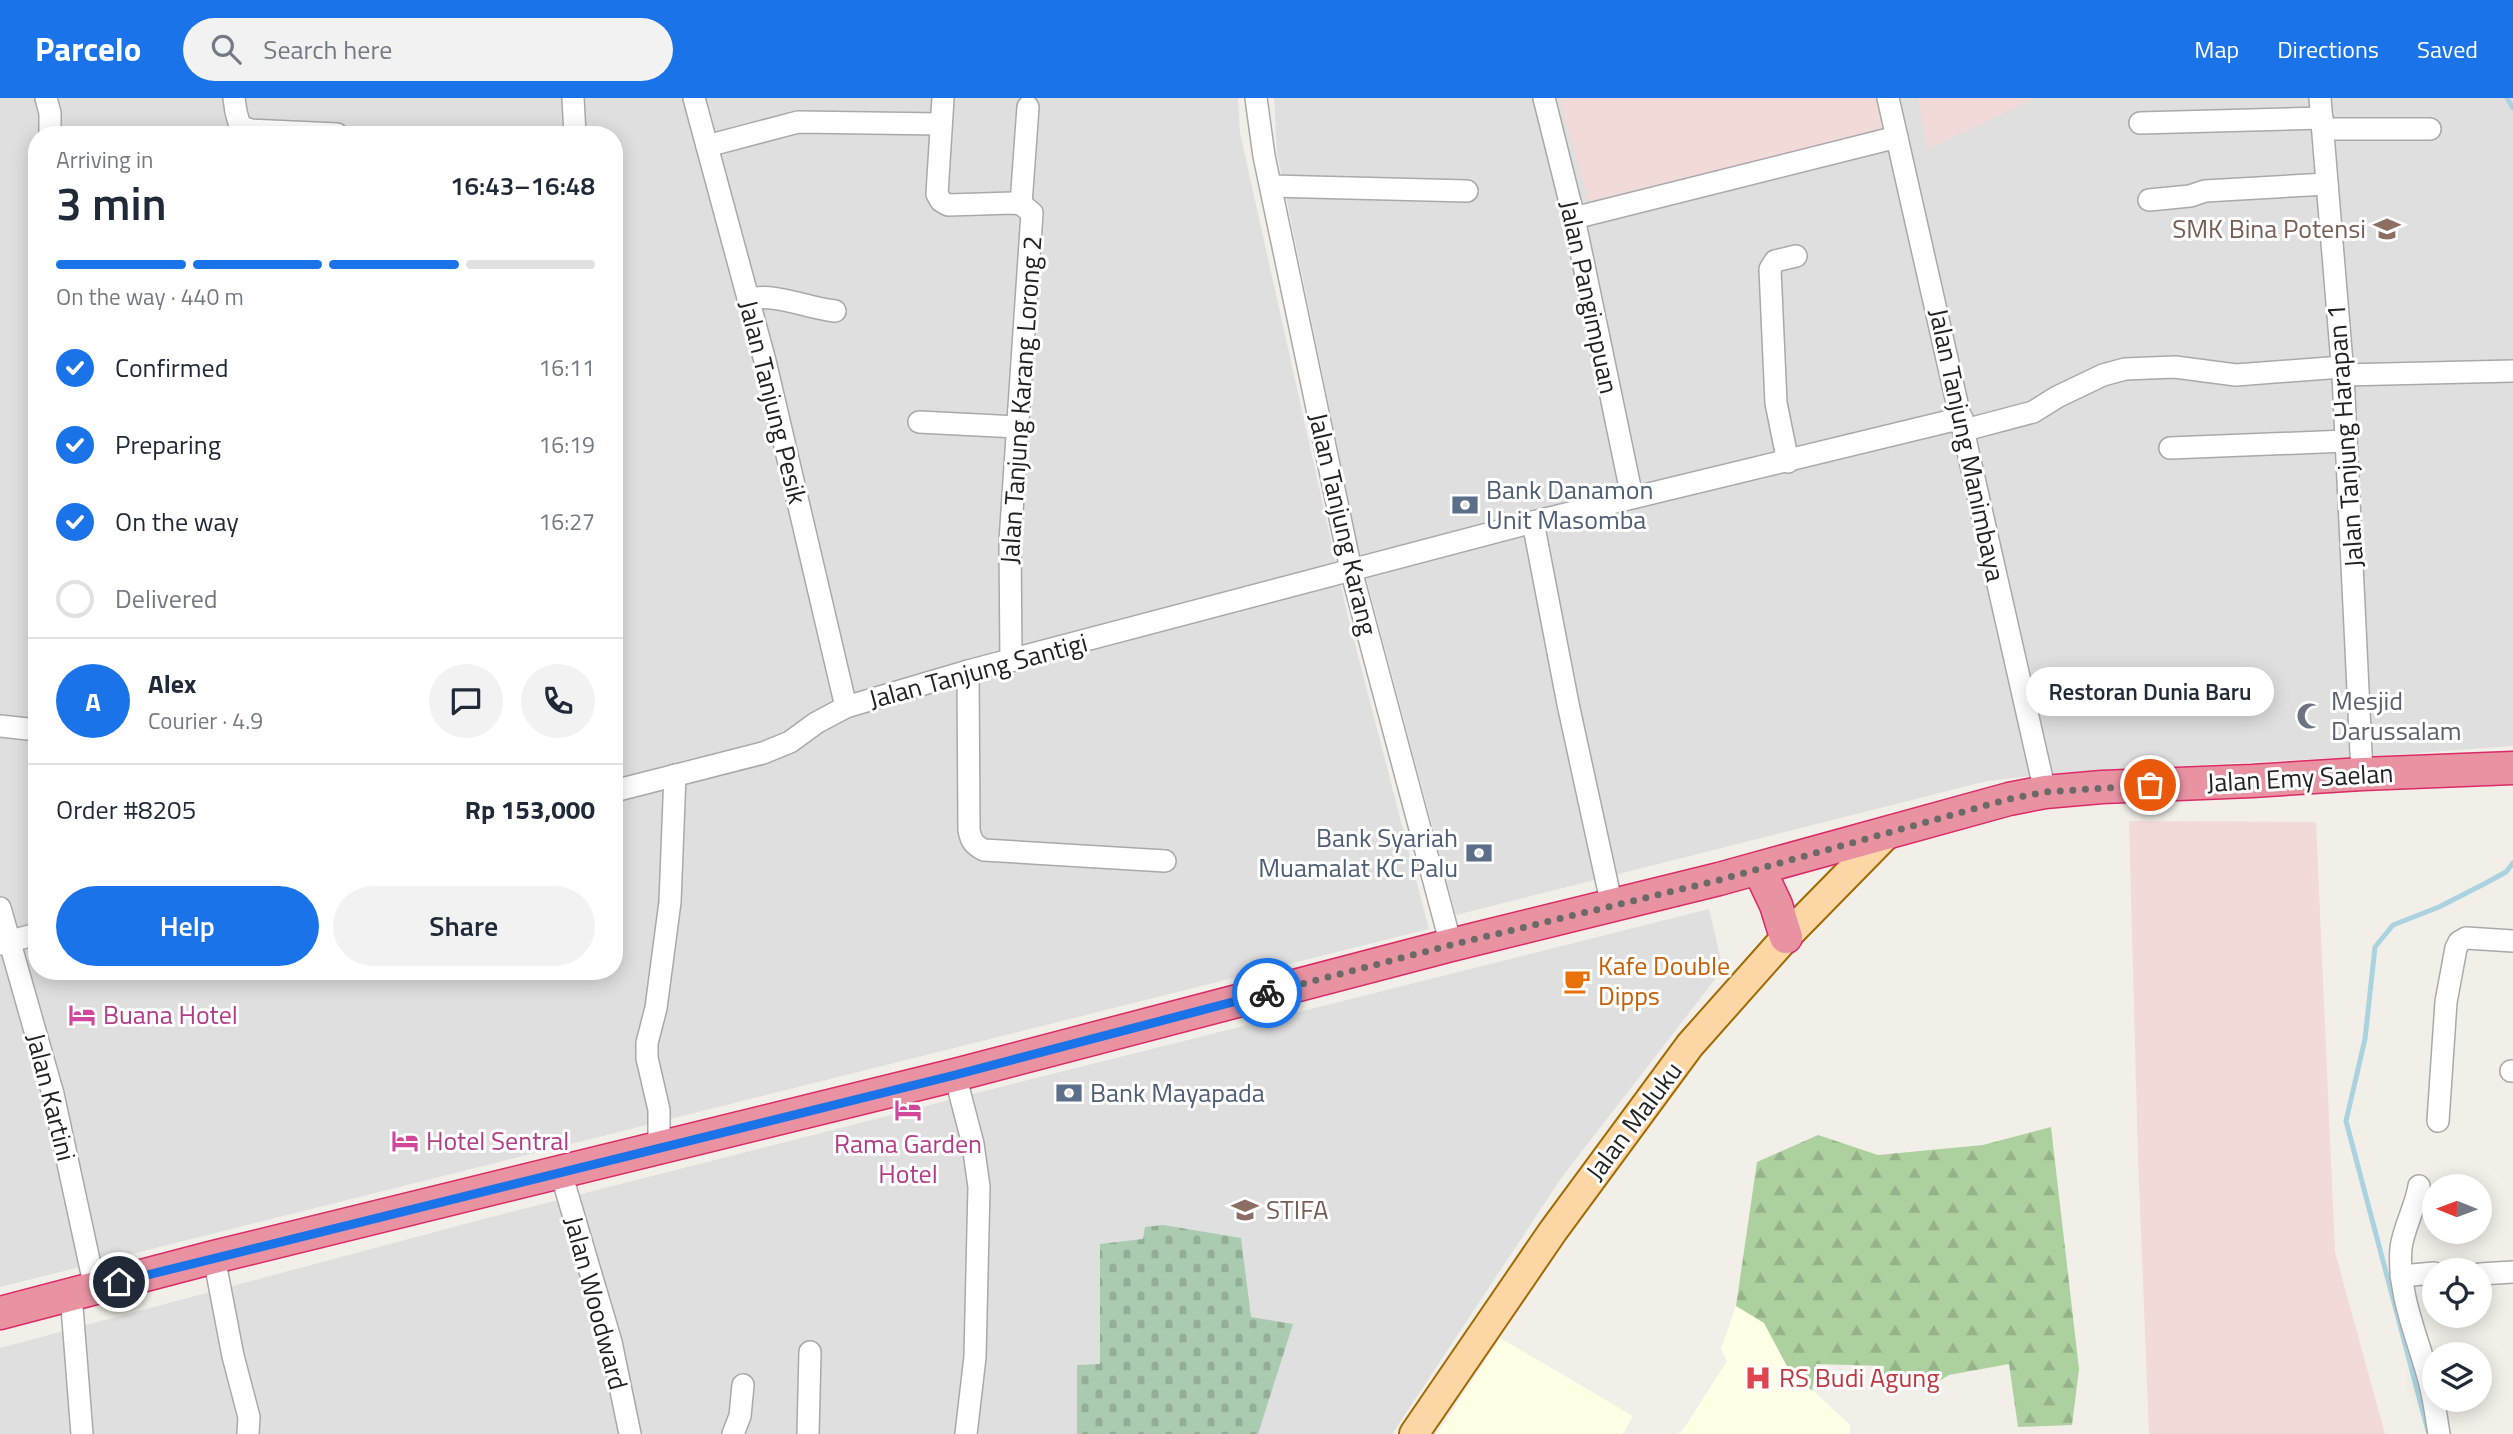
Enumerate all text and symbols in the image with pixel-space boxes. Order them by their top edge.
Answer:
search box [183,18,673,81]
text: Parcelo [35,24,141,74]
icon: search [207,30,245,68]
text: Search here [263,30,392,69]
text: Map [2194,31,2239,67]
text: Directions [2277,31,2379,67]
text: Saved [2417,31,2478,67]
text: Arriving in [56,142,153,177]
text: 16:43–16:48 [450,166,595,205]
text: 3 min [56,168,167,238]
street label: Jalan Pangimpuan [1550,197,1629,397]
place label: SMK Bina Potensi [2172,209,2366,248]
school or university icon: SMK Bina Potensi [2372,214,2402,244]
street label: Jalan Tanjung Karang Lorong 2 [990,234,1051,566]
text: On the way · 440 m [56,279,244,314]
street label: Jalan Tanjung Pesik [729,296,818,508]
street label: Jalan Tanjung Harapan 1 [2316,303,2373,569]
street label: Jalan Tanjung Manimbaya [1919,305,2015,585]
text: Confirmed [115,348,229,387]
icon: check [56,349,94,387]
text: 16:11 [538,350,595,385]
street label: Jalan Tanjung Karang [1299,409,1388,639]
text: Preparing [115,425,221,464]
icon: check [56,426,94,464]
text: 16:19 [538,427,595,462]
place label: Bank Danamon Unit Masomba [1486,470,1653,539]
bank icon: Bank Danamon Unit Masomba [1450,490,1480,520]
text: On the way [115,502,239,541]
icon: check [56,503,94,541]
text: 16:27 [538,504,595,539]
text: Delivered [115,579,218,618]
street label: Jalan Tanjung Santigi [864,623,1092,718]
text: Alex [148,664,196,703]
button: chat [429,664,503,738]
button: phone [521,664,595,738]
callout: Restoran Dunia Baru [2026,666,2274,715]
text: Restoran Dunia Baru [2048,674,2252,709]
place label: Mesjid Darussalam [2331,681,2462,750]
text: A [85,682,101,721]
mosque icon: Mesjid Darussalam [2295,701,2325,731]
text: Courier · 4.9 [148,703,263,738]
street label: Jalan Emy Saelan [2206,753,2394,802]
pin [2120,755,2180,815]
icon: bag [2131,766,2169,804]
text: Order #8205 [56,790,196,829]
text: Rp 153,000 [465,790,595,829]
place label: Bank Syariah Muamalat KC Palu [1258,818,1458,887]
bank icon: Bank Syariah Muamalat KC Palu [1464,838,1494,868]
button: Help [56,886,319,966]
button: Share [333,886,595,966]
place label: Kafe Double Dipps [1598,946,1730,1015]
courier [1232,958,1302,1028]
cafe icon: Kafe Double Dipps [1562,966,1592,996]
icon: bike [1248,974,1286,1012]
place label: Buana Hotel [103,995,238,1034]
hotel icon: Buana Hotel [67,1000,97,1030]
street label: Jalan Kartini [17,1029,86,1165]
street label: Jalan Maluku [1576,1053,1691,1188]
place label: Bank Mayapada [1090,1073,1265,1112]
bank icon: Bank Mayapada [1054,1078,1084,1108]
hotel icon: Rama Garden Hotel [893,1095,923,1125]
place label: Hotel Sentral [426,1121,569,1160]
place label: Rama Garden Hotel [834,1124,982,1193]
hotel icon: Hotel Sentral [390,1126,420,1156]
north arrow [2422,1174,2492,1244]
map controls [2422,1174,2492,1412]
place label: STIFA [1266,1190,1328,1229]
school or university icon: STIFA [1230,1195,1260,1225]
street label: Jalan Woodward [555,1212,638,1394]
pin [89,1252,149,1312]
button: locate [2422,1258,2492,1328]
icon: home [100,1263,138,1301]
button: layers [2422,1342,2492,1412]
place label: RS Budi Agung [1779,1358,1940,1397]
hospital icon: RS Budi Agung [1743,1363,1773,1393]

